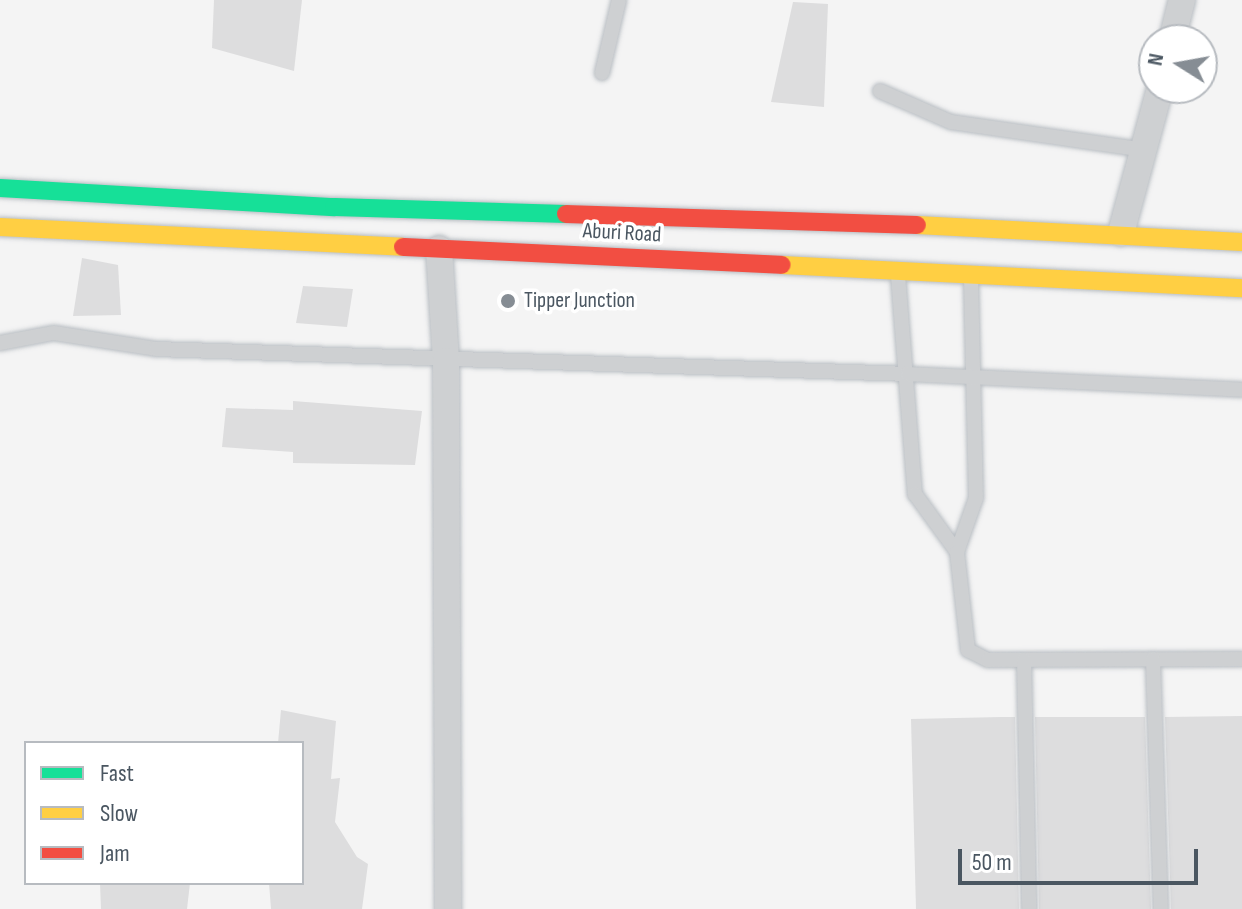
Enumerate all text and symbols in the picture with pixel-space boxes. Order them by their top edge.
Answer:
north arrow [1138,24,1218,104]
text: N [1142,51,1170,68]
street label: Aburi Road [582,218,662,248]
place label: Tipper Junction [524,288,635,314]
marker: Tipper Junction [499,292,517,310]
legend [24,741,304,885]
text: Fast [100,759,134,788]
text: Slow [100,799,138,828]
scale bar [962,833,1202,883]
text: Jam [100,839,130,868]
text: 50 m [972,848,1012,877]

